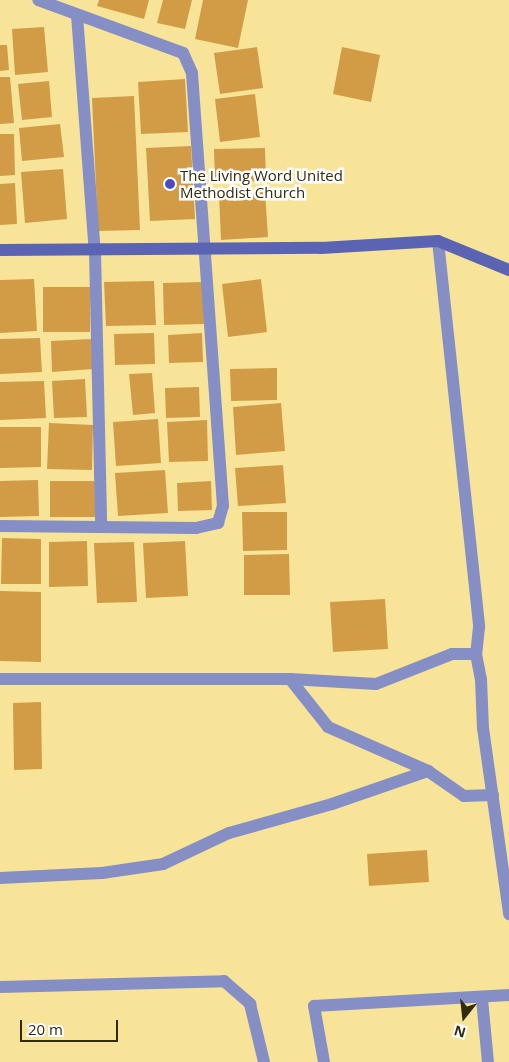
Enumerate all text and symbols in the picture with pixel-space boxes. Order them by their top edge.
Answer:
place label: The Living Word United Methodist Church [180,166,343,201]
marker: The Living Word United Methodist Church [164,178,176,190]
north arrow [439,992,489,1042]
scale bar [22,1010,120,1042]
text: 20 m [28,1019,63,1039]
text: N [452,1021,468,1043]

